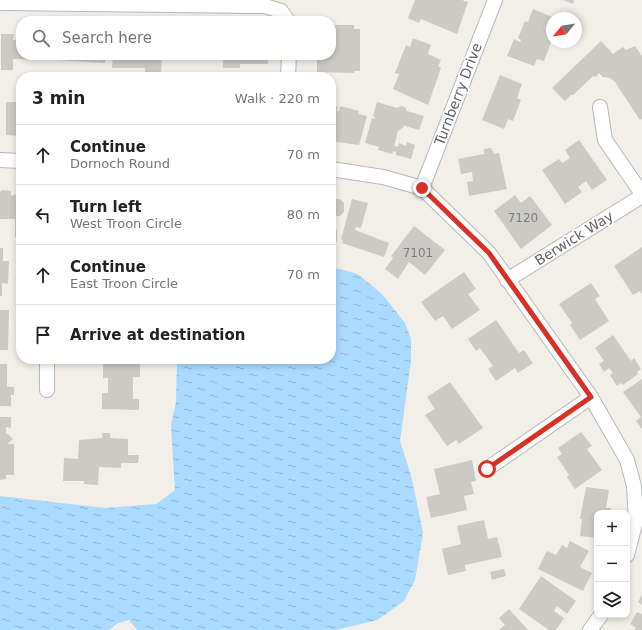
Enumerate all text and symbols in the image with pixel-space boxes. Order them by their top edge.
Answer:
north arrow [546,12,582,48]
search box [16,16,336,60]
icon: search [30,27,52,49]
text: Search here [62,29,152,47]
street label: Turnberry Drive [431,40,485,148]
text: 3 min [32,88,85,108]
text: Walk · 220 m [235,91,320,106]
text: Continue [70,138,146,156]
icon: ahead [32,144,54,166]
text: 70 m [287,147,320,162]
text: Dornoch Round [70,156,170,171]
route end [413,179,431,197]
text: Turn left [70,198,142,216]
icon: left [32,204,54,226]
text: 80 m [287,207,320,222]
street label: Berwick Way [532,208,616,268]
house number: 7120 [508,211,538,225]
text: West Troon Circle [70,216,182,231]
house number: 7101 [403,246,433,260]
text: Continue [70,258,146,276]
icon: ahead [32,264,54,286]
text: 70 m [287,267,320,282]
text: East Troon Circle [70,276,178,291]
icon: arrive [32,324,54,346]
text: Arrive at destination [70,326,245,344]
route start [478,460,496,478]
map controls [594,510,630,618]
button: + [594,510,630,546]
button: − [594,546,630,582]
button: layers [594,582,630,618]

